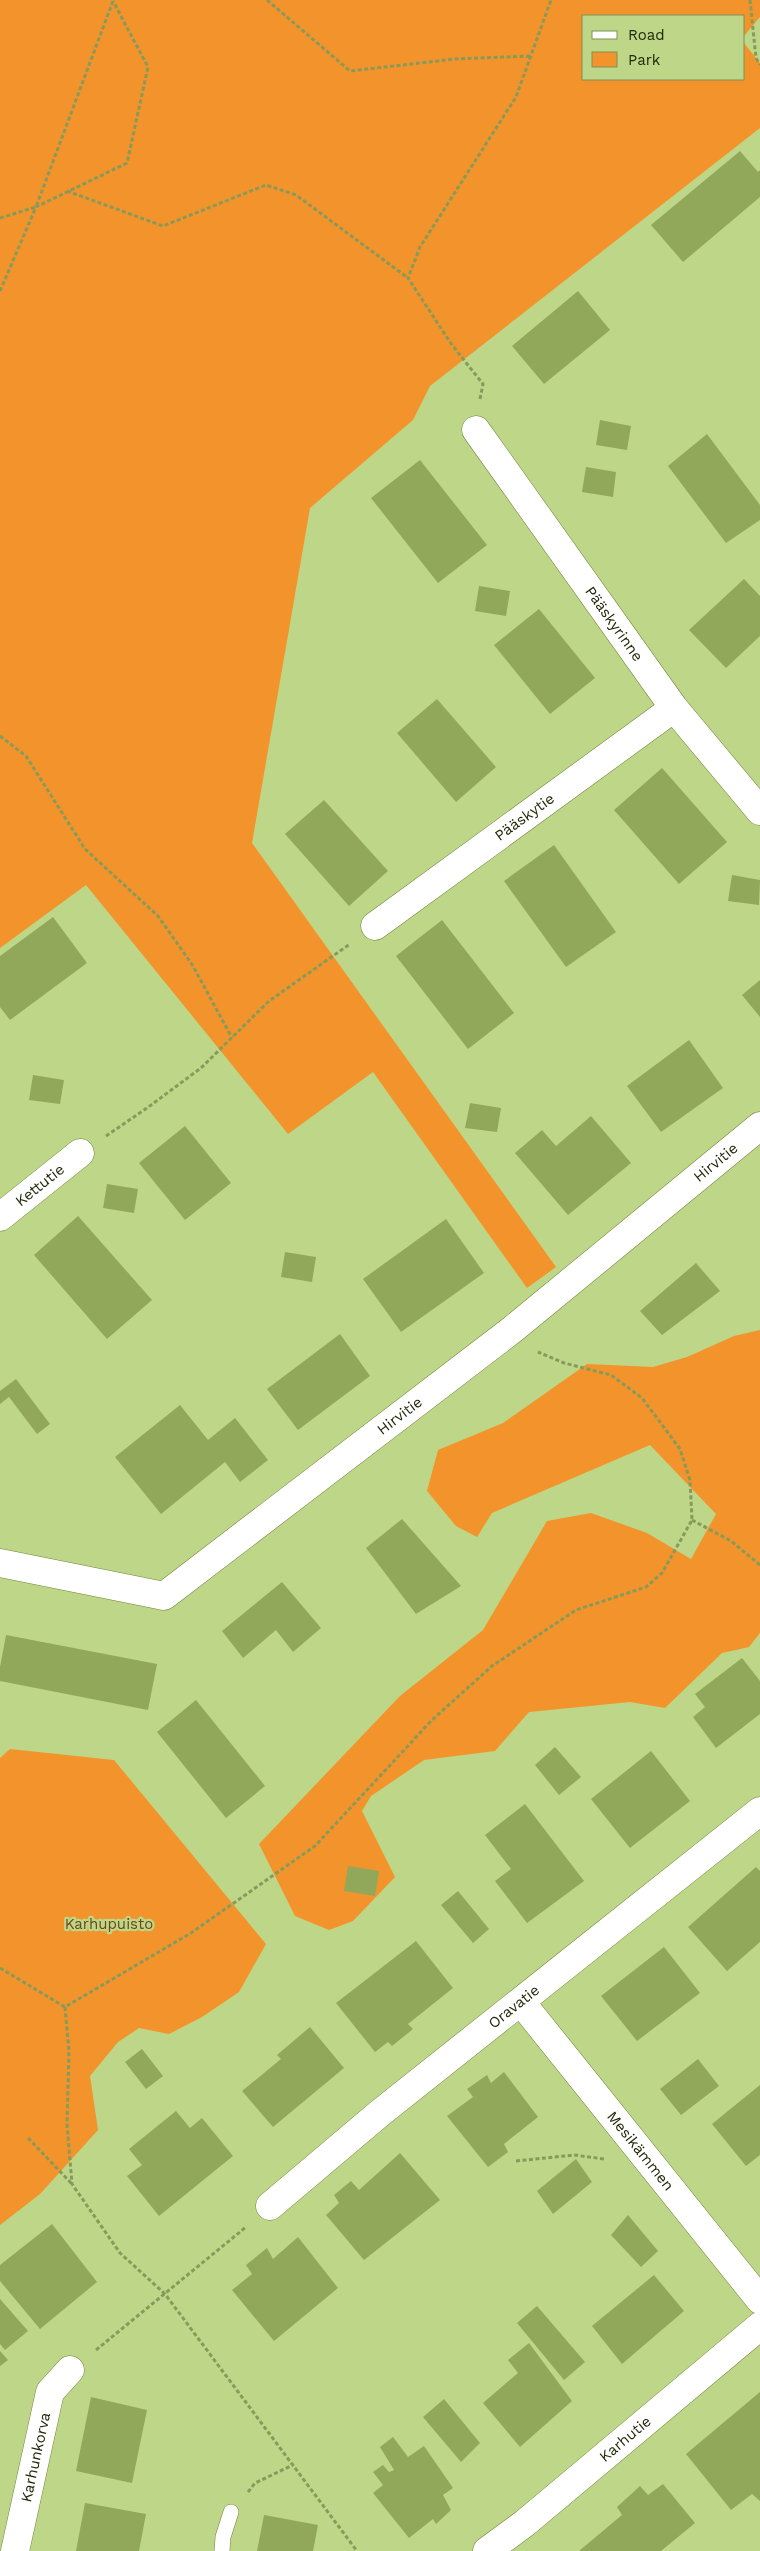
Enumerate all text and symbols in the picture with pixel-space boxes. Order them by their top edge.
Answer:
legend [582,15,745,80]
text: Road [628,26,665,44]
text: Park [628,51,661,69]
street label: Pääskyrinne [581,583,647,665]
street label: Pääskytie [491,789,558,845]
street label: Hirvitie [690,1139,741,1186]
street label: Kettutie [12,1160,68,1210]
street label: Hirvitie [374,1393,426,1439]
park label: Karhupuisto [65,1915,153,1933]
street label: Oravatie [485,1981,543,2032]
street label: Mesikämmen [603,2108,678,2194]
street label: Karhunkorva [17,2410,54,2504]
street label: Karhutie [596,2412,655,2466]

